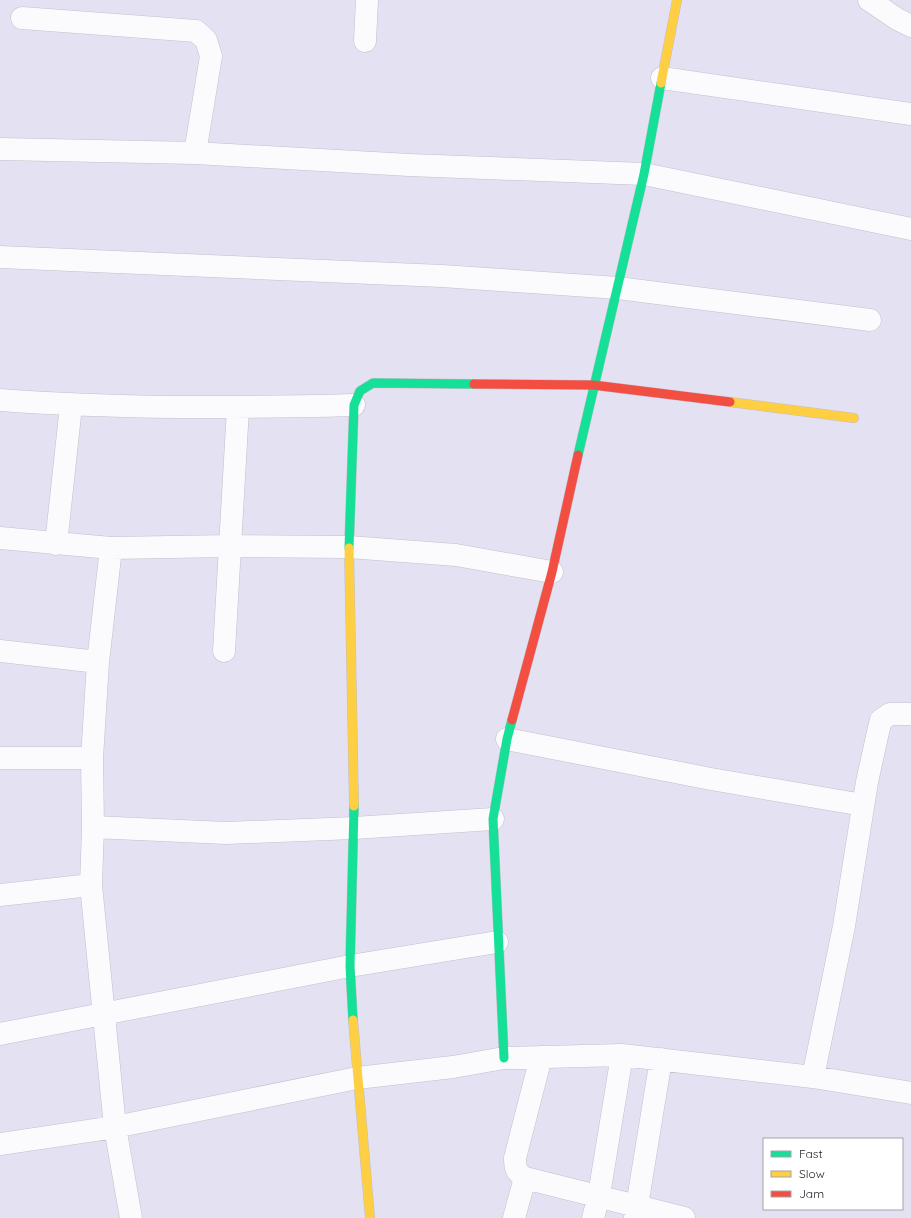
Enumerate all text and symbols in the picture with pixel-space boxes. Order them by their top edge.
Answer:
legend [763,1138,903,1210]
text: Fast [799,1146,823,1161]
text: Slow [799,1166,825,1181]
text: Jam [799,1186,824,1201]

